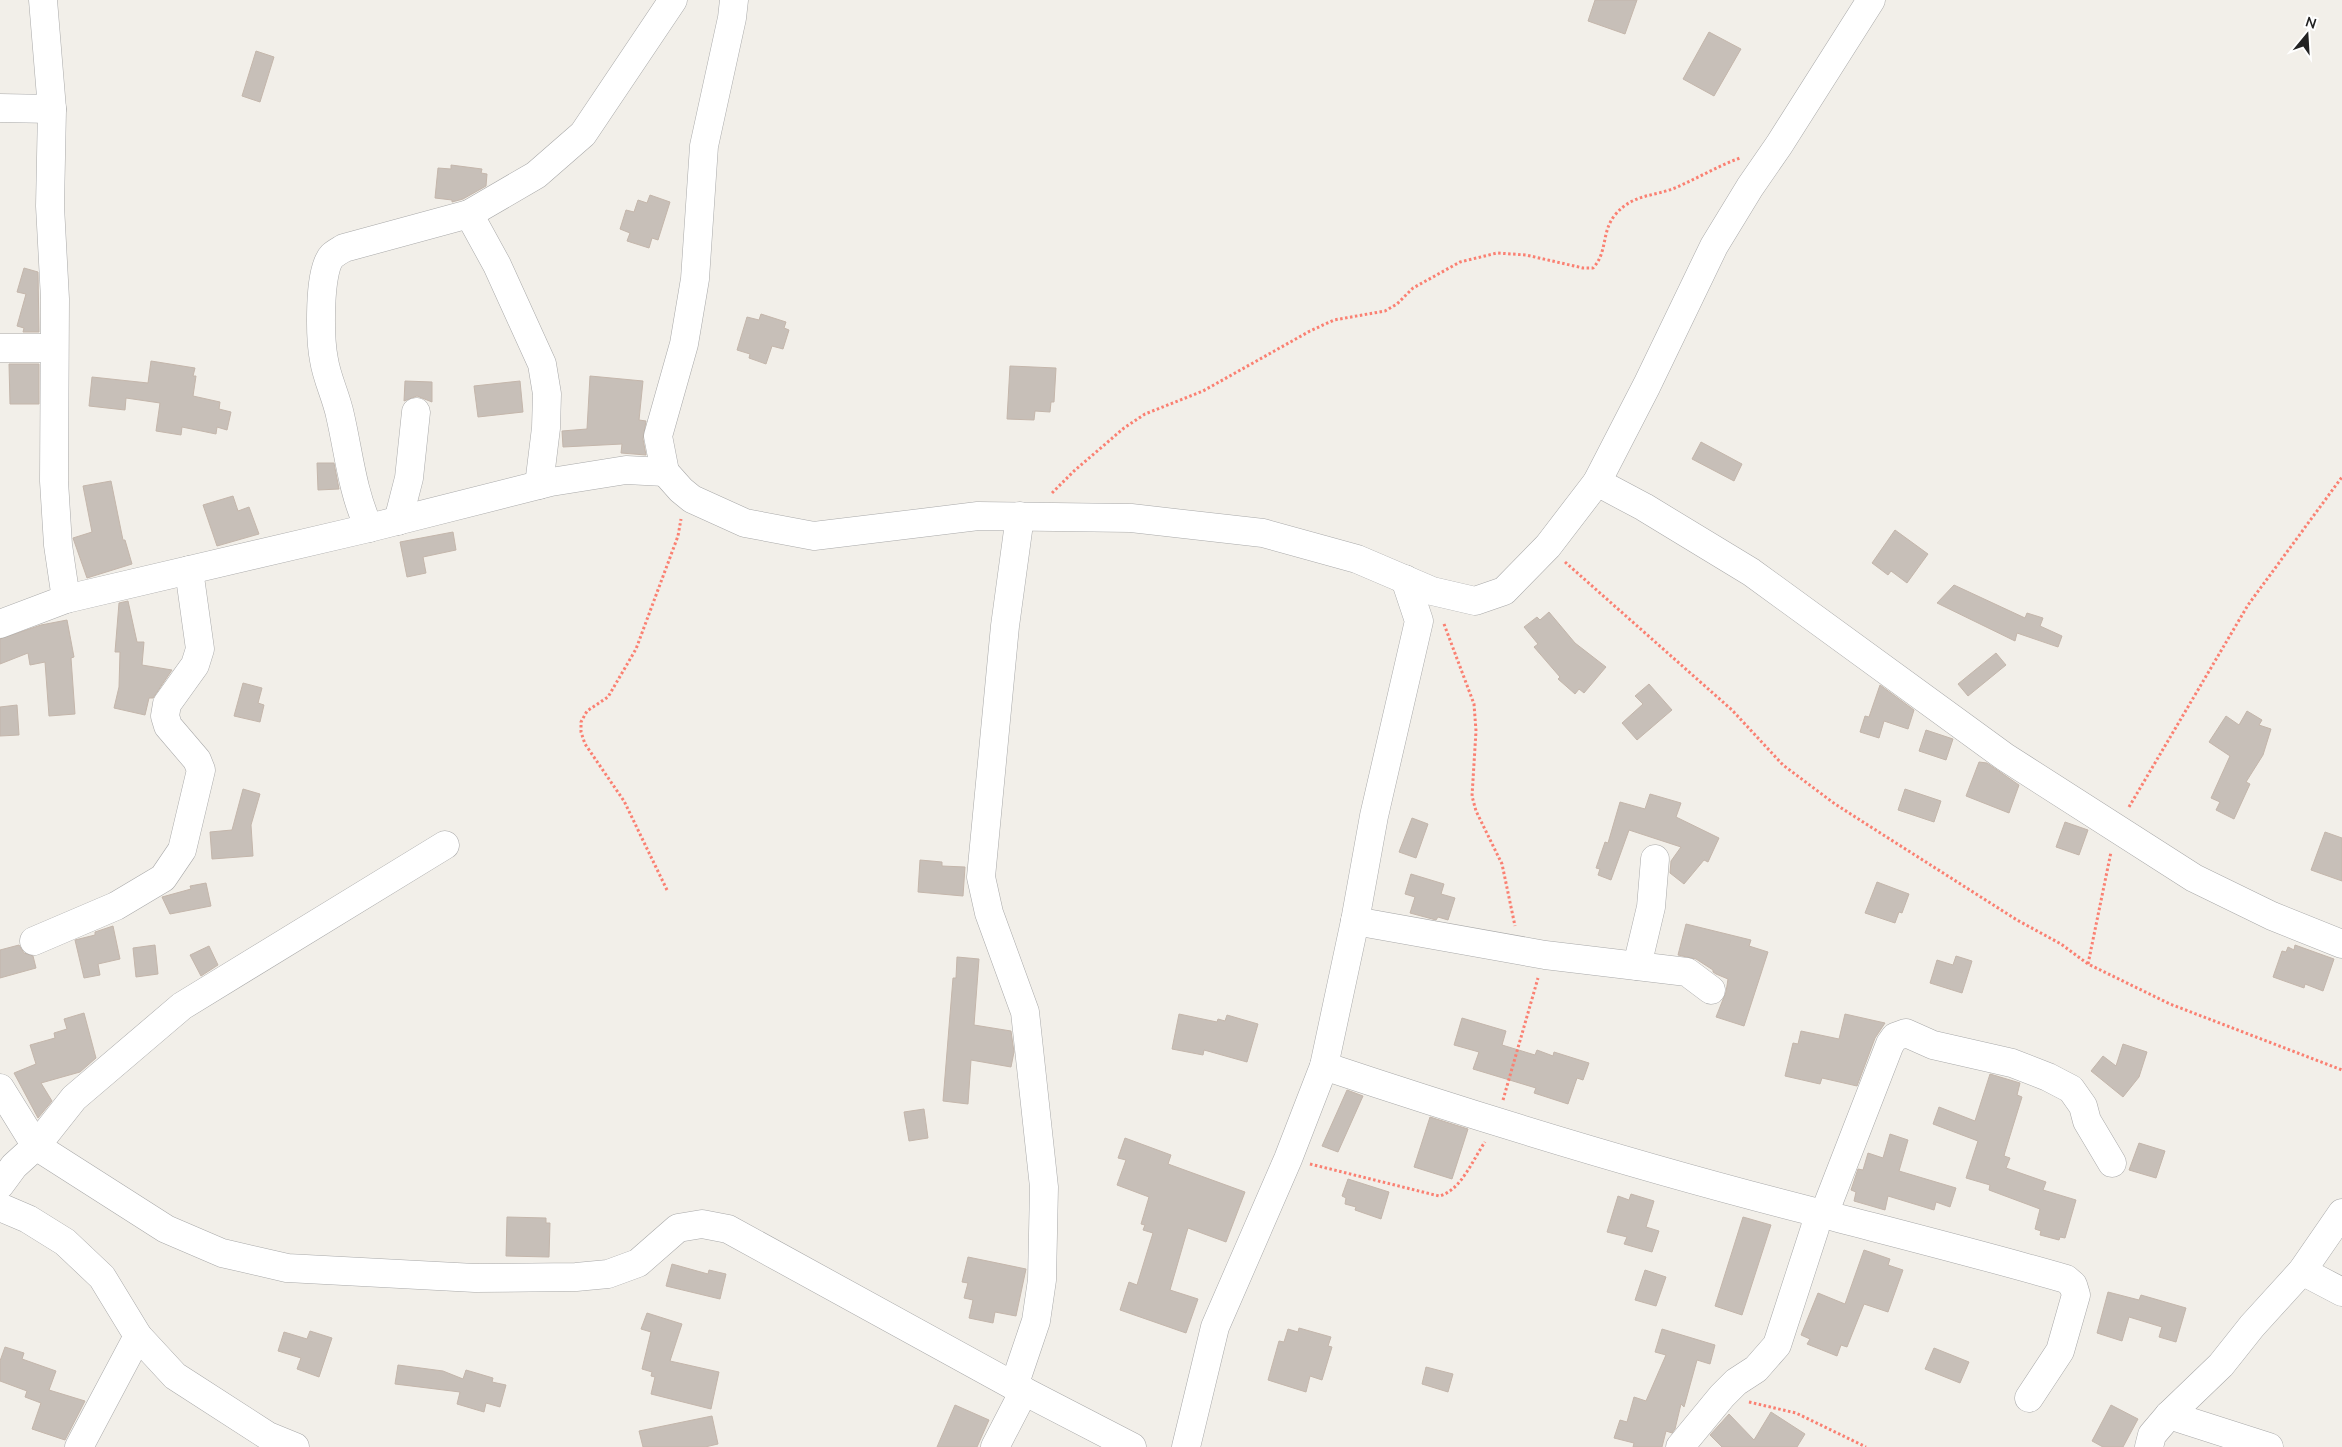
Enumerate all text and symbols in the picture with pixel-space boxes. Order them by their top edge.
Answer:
north arrow [2282,10,2332,60]
text: N [2303,12,2319,34]

